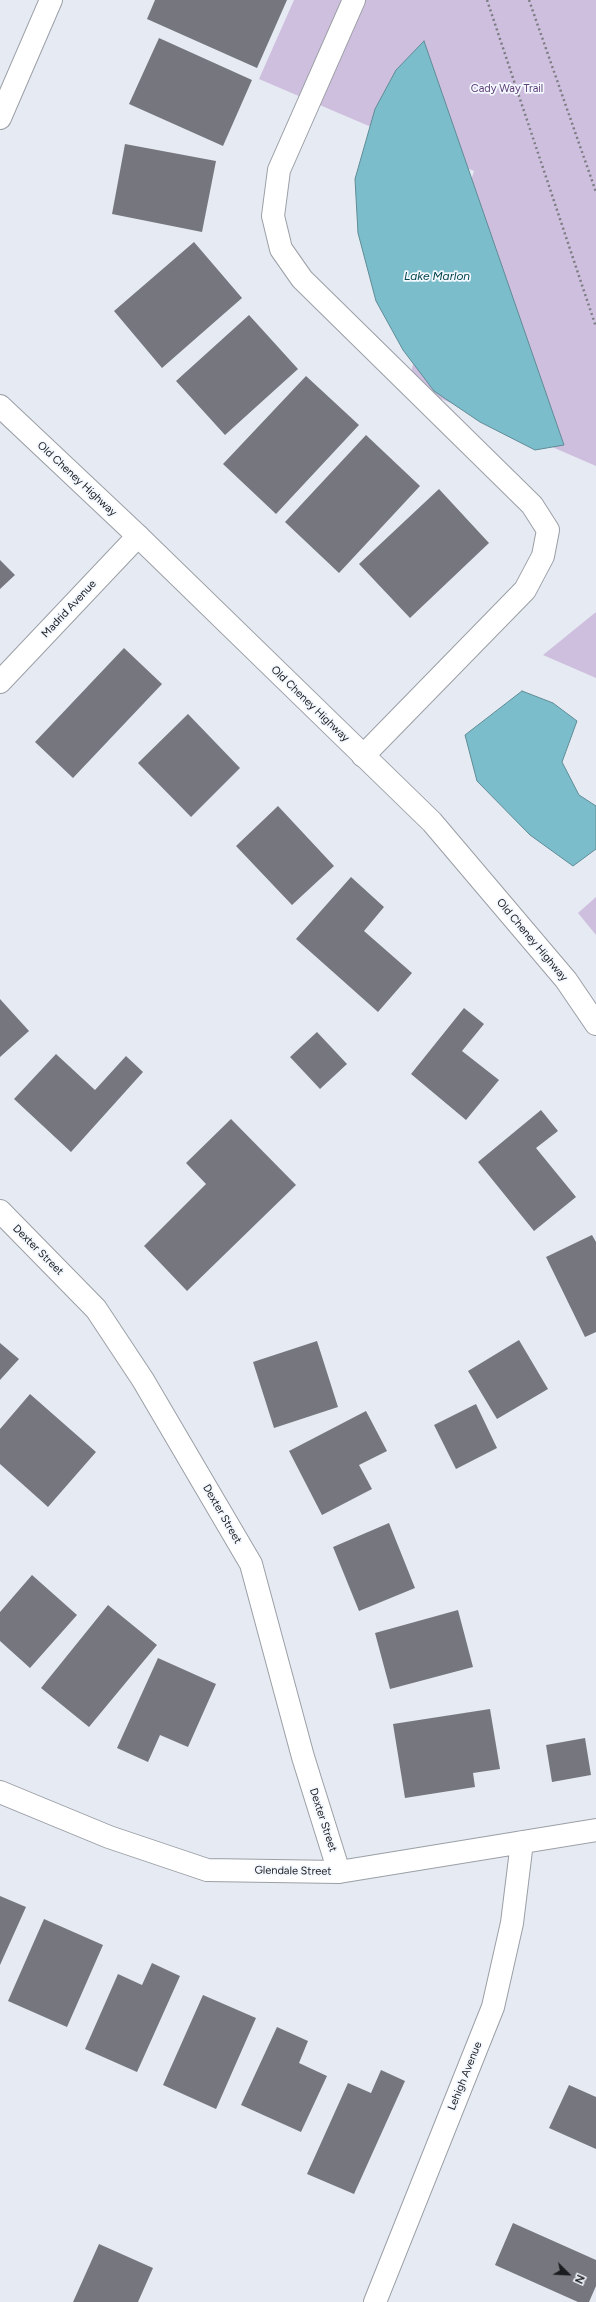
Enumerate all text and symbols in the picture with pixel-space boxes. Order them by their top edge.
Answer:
park label: Cady Way Trail [471,82,543,96]
water label: Lake Marlon [404,269,470,283]
street label: Old Cheney Highway [35,439,119,519]
street label: Madrid Avenue [39,577,99,641]
street label: Old Cheney Highway [268,663,352,745]
street label: Old Cheney Highway [494,896,570,984]
street label: Dexter Street [10,1222,66,1278]
street label: Dexter Street [200,1482,244,1546]
street label: Dexter Street [307,1787,339,1853]
street label: Glendale Street [254,1864,332,1878]
street label: Lehigh Avenue [445,2040,485,2112]
north arrow [548,2254,588,2294]
text: N [572,2273,587,2286]

